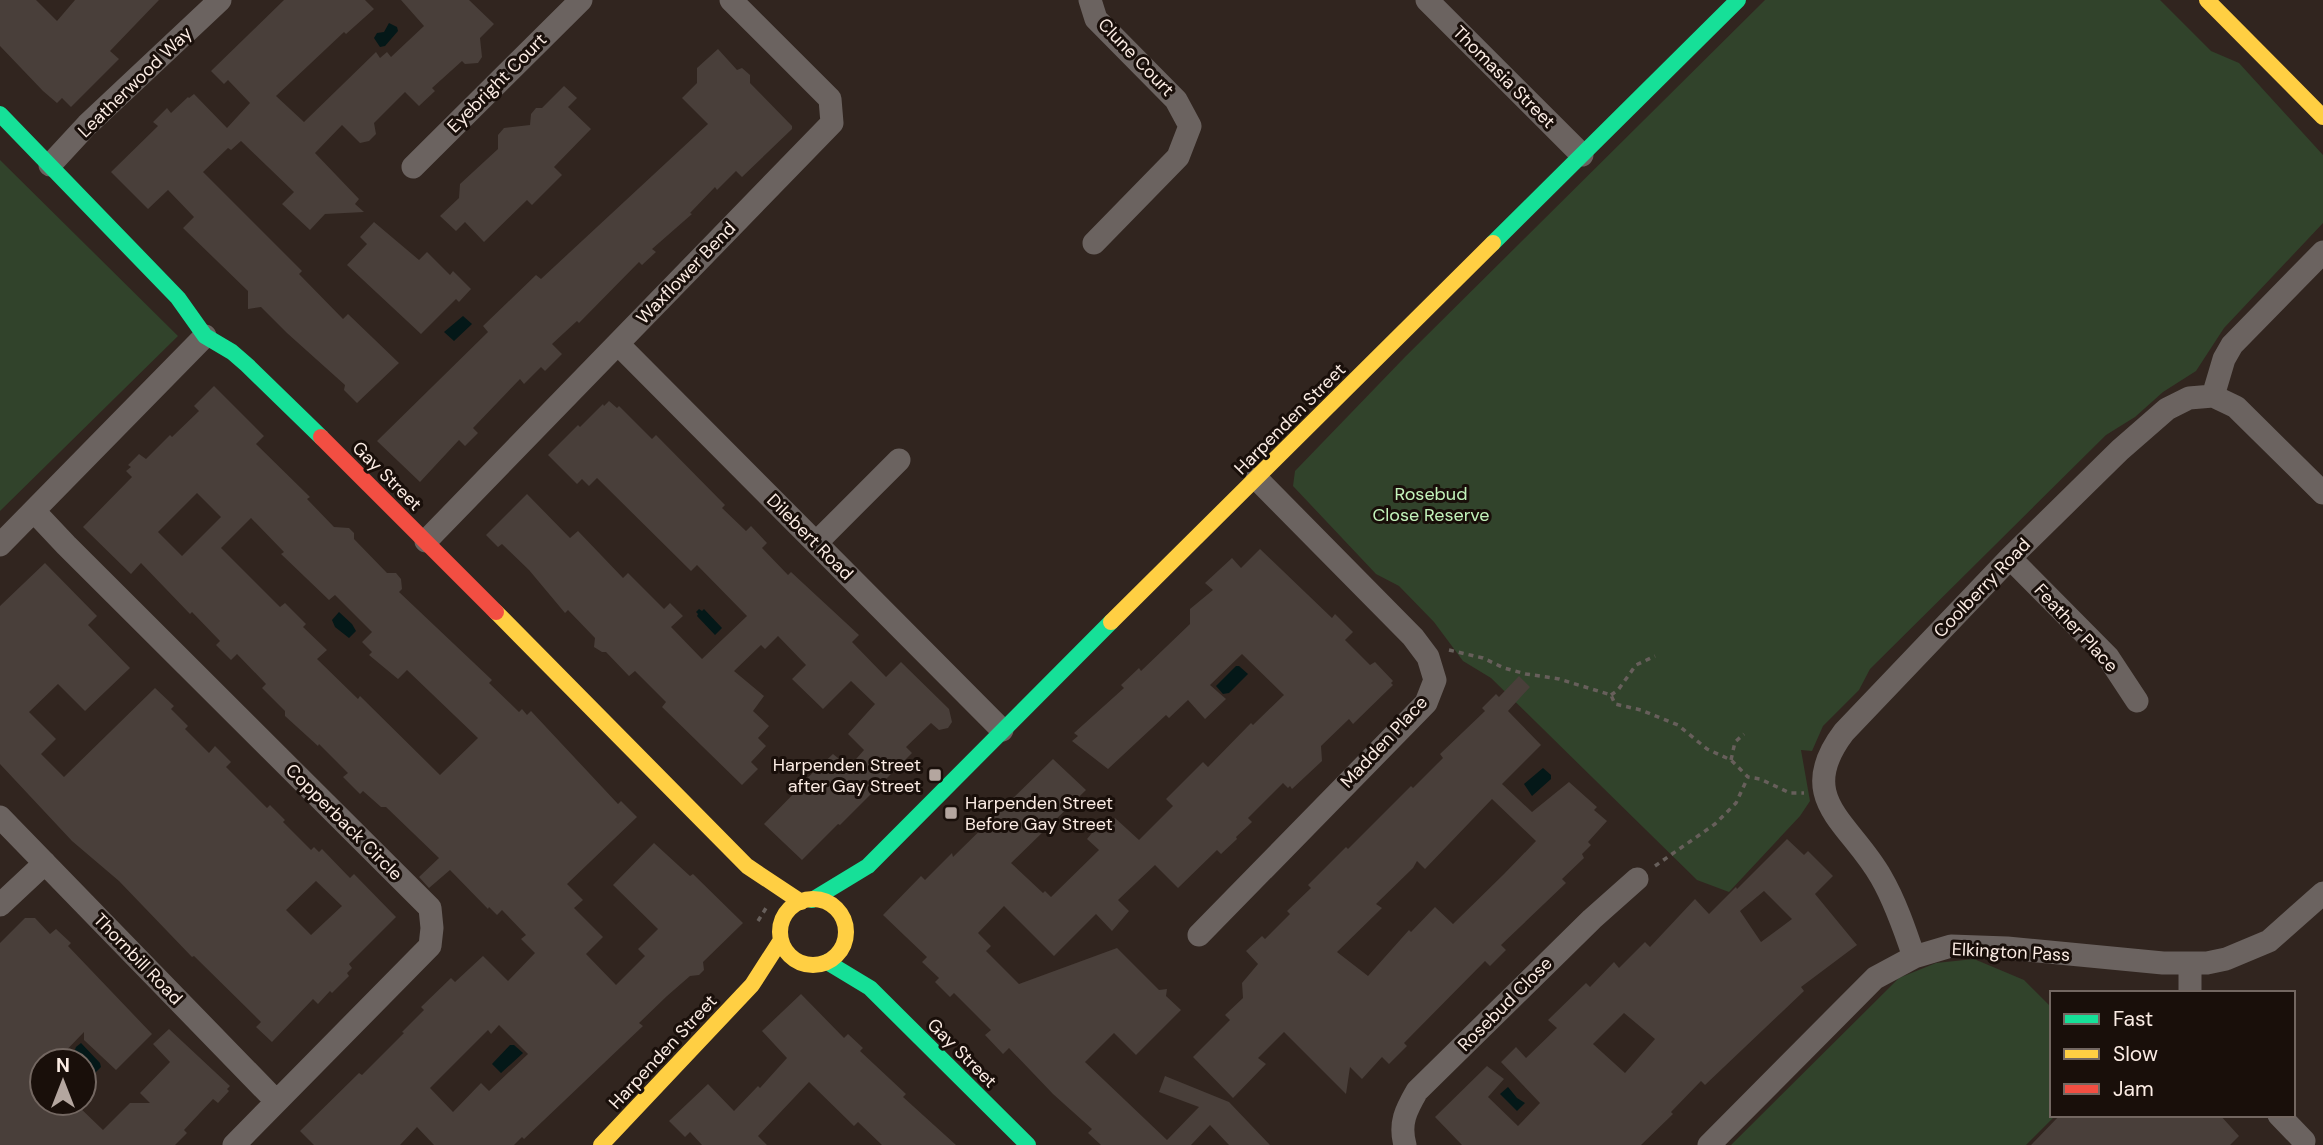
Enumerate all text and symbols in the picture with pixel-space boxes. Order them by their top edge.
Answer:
street label: Clune Court [1093,13,1179,101]
street label: Thomasia Street [1447,20,1561,134]
street label: Leatherwood Way [73,21,197,143]
street label: Eyebright Court [442,28,552,138]
street label: Waxflower Bend [631,217,741,329]
street label: Harpenden Street [1229,358,1351,480]
street label: Gay Street [347,436,427,516]
park label: Rosebud Close Reserve [1372,482,1490,527]
street label: Dilebert Road [762,489,858,585]
street label: Coolberry Road [1928,533,2036,643]
street label: Feather Place [2029,579,2123,677]
street label: Madden Place [1335,691,1433,793]
place label: Harpenden Street after Gay Street [773,753,921,798]
street label: Copperback Circle [280,758,408,886]
marker: Harpenden Street after Gay Street [927,767,943,783]
place label: Harpenden Street Before Gay Street [965,791,1113,836]
marker: Harpenden Street Before Gay Street [943,805,959,821]
street label: Thornbill Road [88,908,188,1010]
street label: Elkington Pass [1951,937,2071,967]
street label: Rosebud Close [1452,951,1558,1057]
street label: Harpenden Street [604,990,722,1114]
legend [2050,991,2295,1117]
text: Fast [2113,1005,2153,1033]
street label: Gay Street [922,1013,1002,1093]
text: Slow [2113,1040,2158,1068]
north arrow [28,1047,98,1117]
text: N [56,1053,70,1078]
text: Jam [2113,1075,2154,1103]

